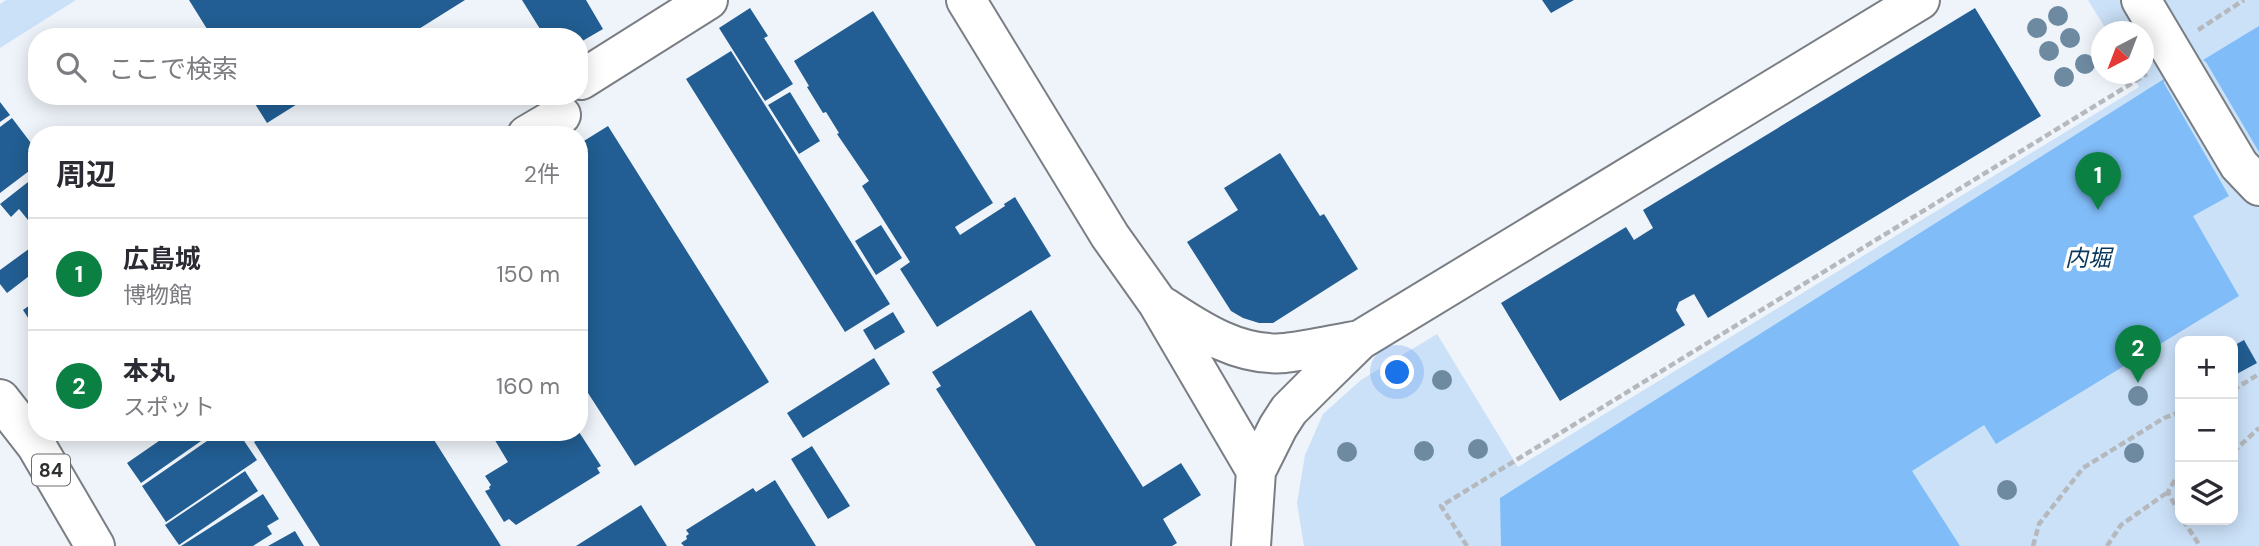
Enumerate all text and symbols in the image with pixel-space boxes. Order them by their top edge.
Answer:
north arrow [2091,21,2154,84]
search box [28,28,588,105]
icon: search [52,48,90,86]
text: ここで検索 [108,52,238,86]
pin: 1 [2075,152,2121,210]
text: 周辺 [56,155,116,194]
text: 2件 [524,159,560,189]
text: 広島城 [123,242,201,276]
water label: 内堀 [2065,243,2114,273]
text: 1 [75,259,83,289]
text: 150 m [496,259,560,289]
text: 博物館 [123,280,192,310]
pin: 2 [2115,325,2161,383]
map controls [2175,336,2238,525]
button: + [2175,336,2238,399]
text: 本丸 [123,354,175,388]
your location [1380,355,1414,389]
text: 2 [72,371,86,401]
text: 160 m [496,371,560,401]
text: スポット [123,392,215,422]
button: − [2175,399,2238,462]
road number: 84 [32,454,70,485]
button: layers [2175,462,2238,525]

